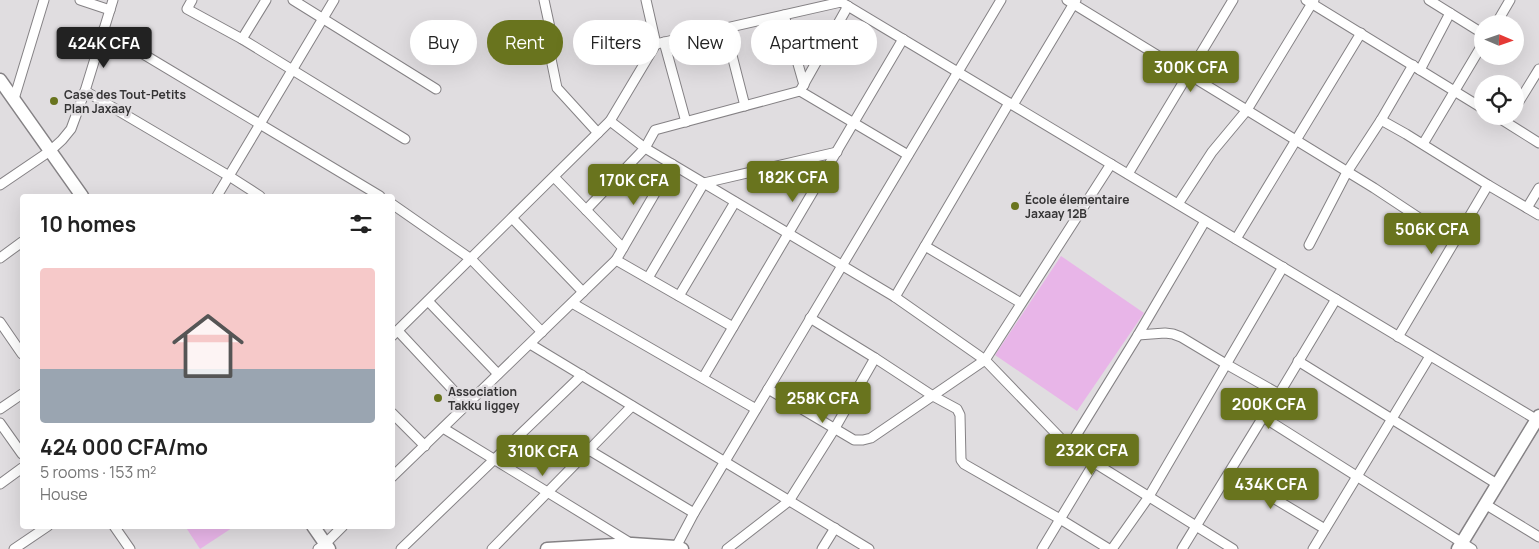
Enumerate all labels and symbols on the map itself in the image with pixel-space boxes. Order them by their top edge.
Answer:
north arrow [1474,15,1524,65]
pin: 424K CFA [52,27,156,69]
pin: 300K CFA [1139,51,1243,93]
place label: Case des Tout-Petits Plan Jaxaay [64,86,186,117]
marker: Case des Tout-Petits Plan Jaxaay [48,95,60,107]
pin: 182K CFA [741,160,845,203]
pin: 170K CFA [582,164,686,206]
place label: École élementaire Jaxaay 12B [1025,191,1129,222]
marker: École élementaire Jaxaay 12B [1009,200,1021,212]
pin: 506K CFA [1380,212,1484,255]
pin: 258K CFA [771,382,875,424]
place label: Association Takku liggey [448,383,520,414]
pin: 200K CFA [1217,388,1321,430]
marker: Association Takku liggey [432,392,444,404]
pin: 310K CFA [491,434,595,477]
pin: 232K CFA [1040,434,1144,476]
pin: 434K CFA [1219,468,1323,510]

